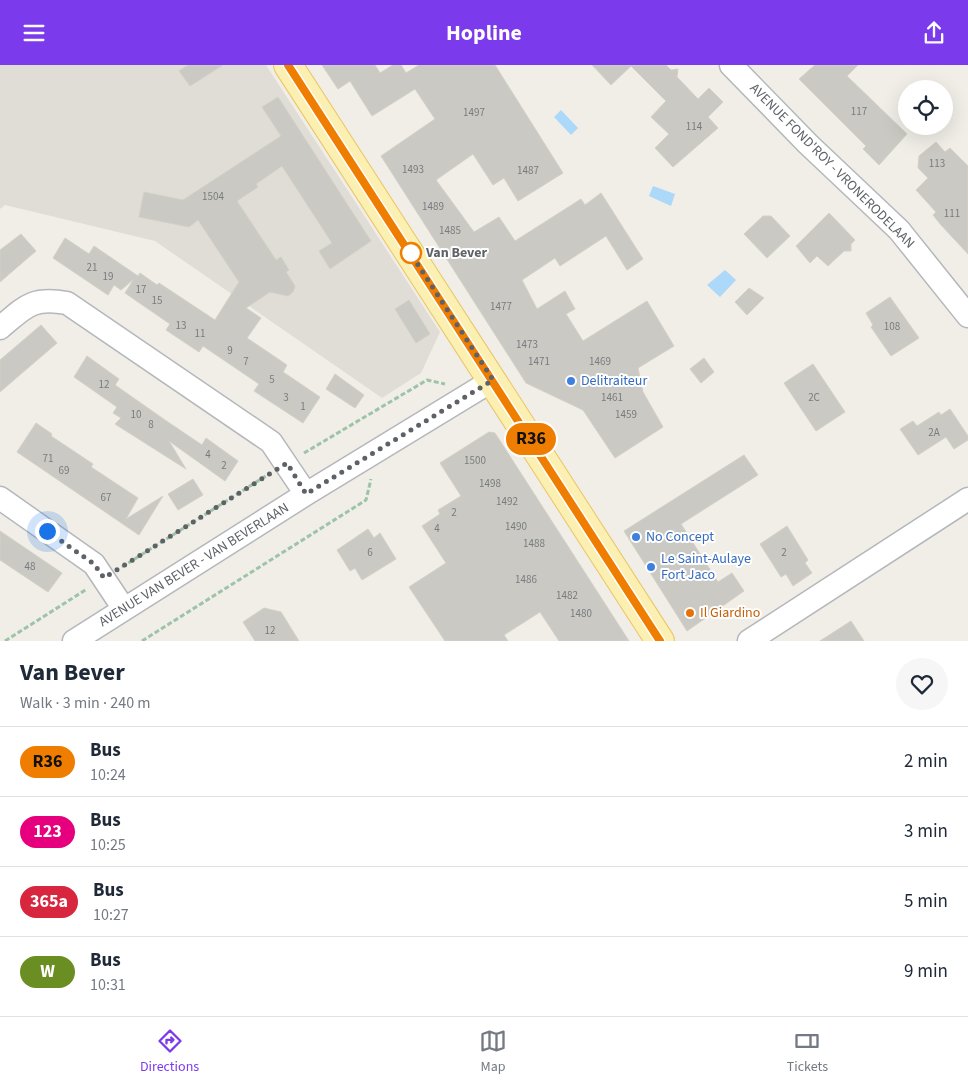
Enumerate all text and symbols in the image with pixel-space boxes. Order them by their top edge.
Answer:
text: Hopline [446,17,522,49]
icon: menu [20,19,48,47]
icon: share [920,19,948,47]
street label: AVENUE FOND'ROY - VRONERODELAAN [745,79,919,253]
map controls [898,80,953,135]
button: locate [898,80,953,135]
house number: 117 [851,104,867,119]
house number: 1497 [463,105,485,120]
house number: 114 [686,119,703,134]
house number: 113 [929,156,945,171]
house number: 1493 [402,162,424,177]
house number: 1487 [517,163,539,178]
house number: 1504 [202,189,224,204]
house number: 1489 [422,199,444,214]
house number: 111 [944,206,960,221]
house number: 1485 [439,223,461,238]
marker: Van Bever [400,242,422,264]
place label: Van Bever [425,243,488,263]
house number: 21 [87,260,97,275]
house number: 19 [103,269,113,284]
house number: 17 [136,282,146,297]
house number: 15 [152,293,162,308]
house number: 1477 [490,299,512,314]
house number: 13 [176,318,186,333]
house number: 108 [884,319,901,334]
house number: 11 [195,326,205,341]
house number: 1473 [516,337,538,352]
house number: 9 [227,343,233,358]
house number: 7 [243,354,249,369]
house number: 1471 [528,354,550,369]
house number: 1469 [589,354,611,369]
place label: Delitraiteur [581,371,647,391]
house number: 5 [269,372,275,387]
marker: Delitraiteur [565,375,577,387]
house number: 12 [99,377,109,392]
house number: 3 [283,390,289,405]
house number: 1461 [601,390,623,405]
house number: 2C [808,390,820,405]
house number: 1 [300,399,306,414]
house number: 10 [131,407,141,422]
house number: 1459 [615,407,637,422]
house number: 8 [148,417,154,432]
line badge: R36 [502,423,560,455]
house number: 2A [928,425,940,440]
text: R36 [516,426,546,451]
house number: 4 [205,447,211,462]
house number: 71 [43,451,53,466]
house number: 1500 [464,453,486,468]
house number: 2 [221,458,227,473]
house number: 69 [59,463,69,478]
house number: 1498 [479,476,501,491]
house number: 67 [101,490,111,505]
house number: 1492 [496,494,518,509]
street label: AVENUE VAN BEVER - VAN BEVERLAAN [95,498,293,632]
house number: 2 [451,505,457,520]
your location [35,519,60,544]
house number: 1490 [505,519,527,534]
house number: 4 [434,521,440,536]
place label: No Concept [646,527,714,547]
marker: No Concept [630,531,642,543]
house number: 1488 [523,536,545,551]
house number: 6 [367,545,373,560]
house number: 2 [781,545,787,560]
place label: Le Saint-Aulaye Fort Jaco [661,549,751,585]
house number: 48 [25,559,36,574]
marker: Le Saint-Aulaye Fort Jaco [645,561,657,573]
house number: 1486 [515,572,537,587]
house number: 1482 [556,588,578,603]
place label: Il Giardino [700,603,760,623]
house number: 1480 [570,606,592,621]
marker: Il Giardino [684,607,696,619]
house number: 12 [265,623,275,638]
text: Van Bever [20,655,125,690]
button: heart [896,658,948,710]
text: Walk · 3 min · 240 m [20,692,151,714]
text: Bus [90,737,121,764]
text: 2 min [904,748,948,775]
text: R36 [32,749,63,774]
text: 10:24 [90,764,126,786]
text: Bus [90,807,121,834]
text: 3 min [904,818,948,845]
text: 123 [33,819,62,844]
text: 10:25 [90,834,126,856]
text: Bus [93,877,124,904]
text: 5 min [904,888,948,915]
text: 365a [30,889,68,914]
text: 10:27 [93,904,129,926]
text: Bus [90,947,121,974]
text: 9 min [904,958,948,985]
text: W [40,959,55,984]
text: 10:31 [90,974,126,996]
tab: Directions [140,1027,199,1077]
tab: Map [479,1027,507,1077]
tab: Tickets [787,1027,828,1077]

